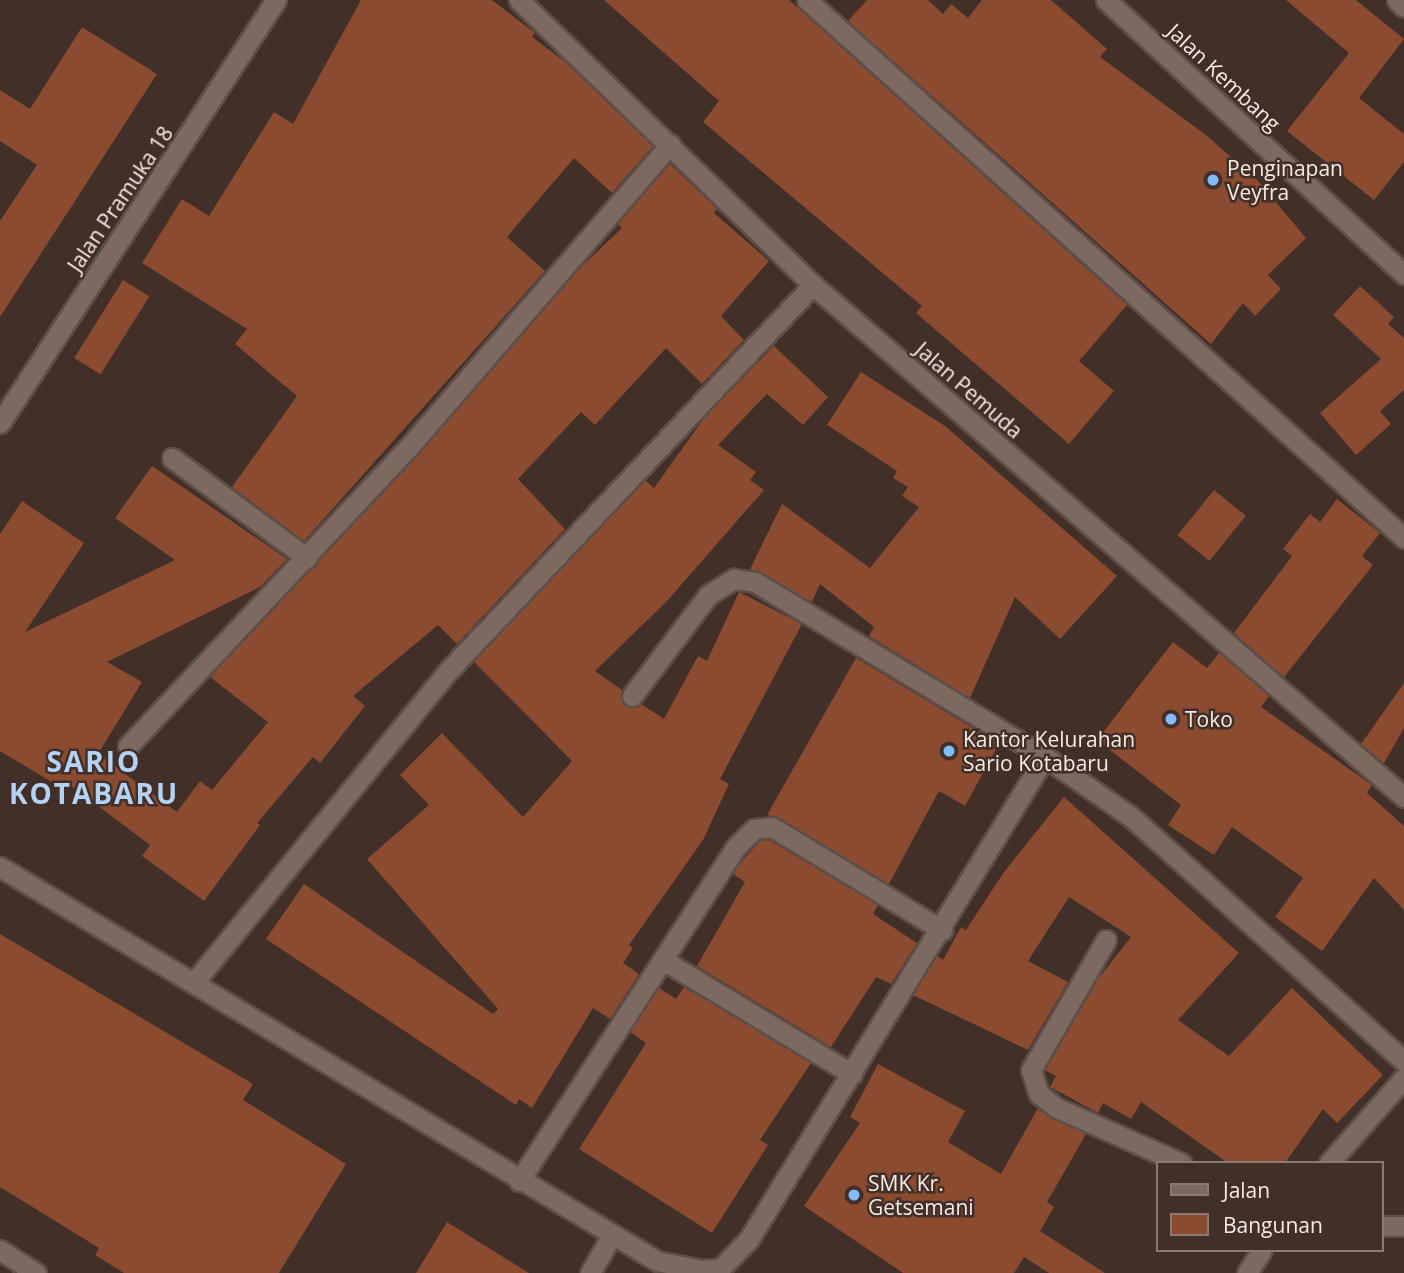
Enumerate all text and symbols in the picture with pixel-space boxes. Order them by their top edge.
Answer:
street label: Jalan Kembang [1162,18,1286,136]
street label: Jalan Pramuka 18 [62,121,178,277]
place label: Penginapan Veyfra [1227,155,1343,205]
marker: Penginapan Veyfra [1205,172,1221,188]
street label: Jalan Pemuda [910,337,1028,443]
place label: Toko [1185,706,1233,732]
marker: Toko [1163,711,1179,727]
place label: Kantor Kelurahan Sario Kotabaru [963,726,1135,776]
marker: Kantor Kelurahan Sario Kotabaru [941,743,957,759]
district label: SARIO KOTABARU [10,744,178,810]
legend [1156,1161,1383,1252]
place label: SMK Kr. Getsemani [868,1170,974,1220]
text: Jalan [1223,1176,1270,1204]
marker: SMK Kr. Getsemani [846,1187,862,1203]
text: Bangunan [1223,1211,1323,1239]

